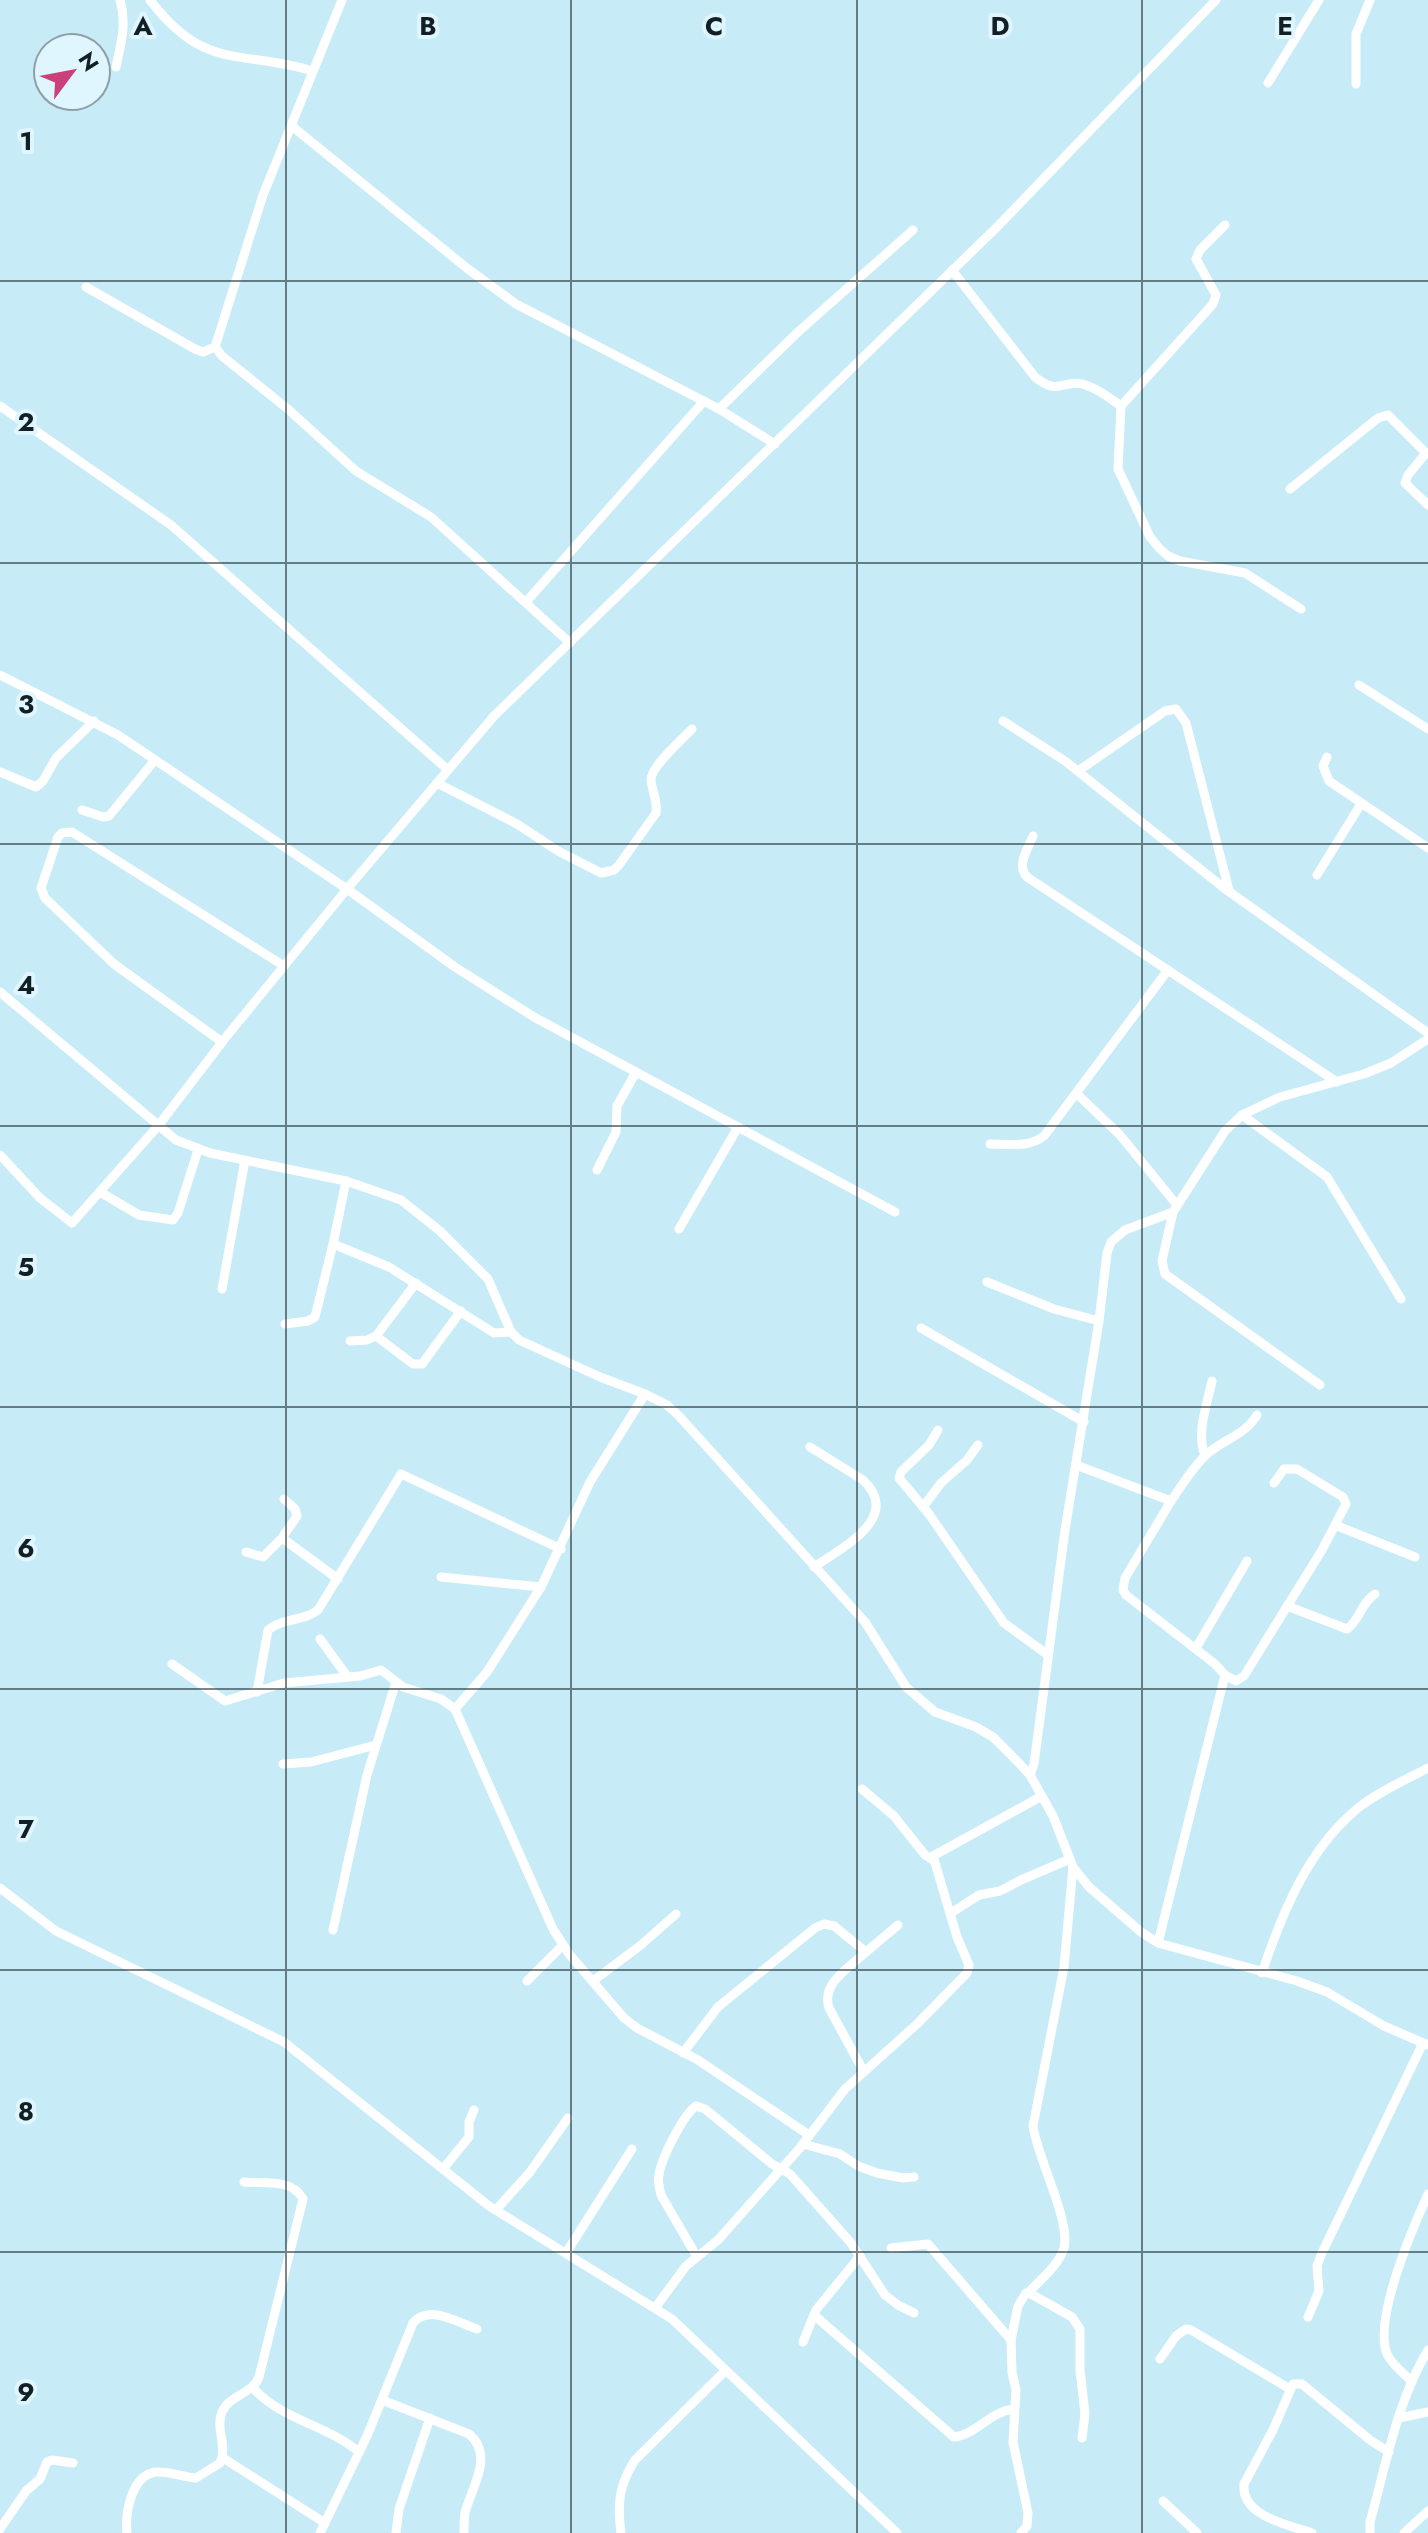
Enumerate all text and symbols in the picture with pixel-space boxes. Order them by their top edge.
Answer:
text: A [132,7,153,45]
text: B [419,7,437,45]
text: C [705,7,723,45]
text: D [990,7,1010,45]
text: E [1277,7,1293,45]
north arrow [32,32,112,112]
text: N [71,46,107,77]
text: 1 [19,122,33,160]
text: 2 [17,403,35,441]
text: 3 [18,685,34,723]
text: 4 [17,966,35,1004]
text: 5 [18,1248,34,1286]
text: 6 [17,1529,35,1567]
text: 7 [18,1810,34,1848]
text: 8 [18,2092,34,2130]
text: 9 [17,2373,35,2411]

